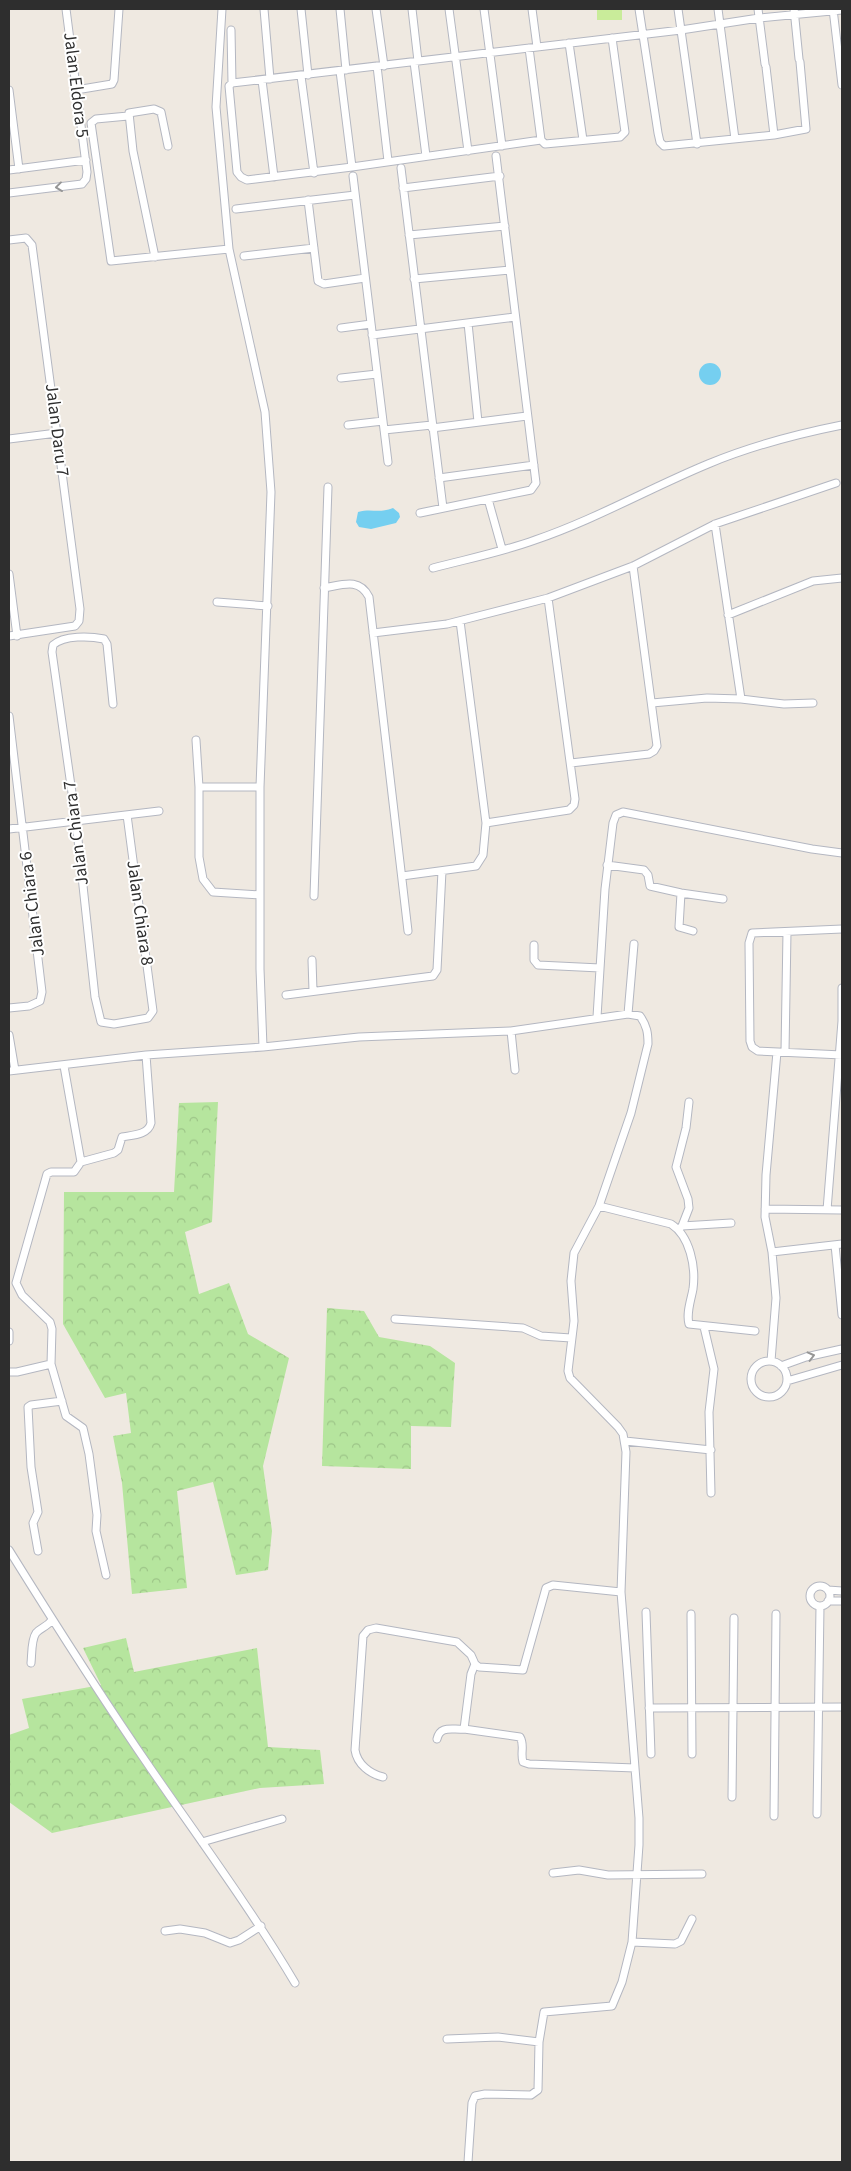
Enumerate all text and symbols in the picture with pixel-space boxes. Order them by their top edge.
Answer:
street label: Jalan Eldora 5 [57,31,95,139]
one-way arrow [54,181,62,192]
street label: Jalan Daru 7 [39,382,75,478]
street label: Jalan Chiara 7 [57,779,95,887]
street label: Jalan Chiara 6 [13,850,51,958]
street label: Jalan Chiara 8 [120,859,160,967]
one-way arrow [807,1351,816,1362]

